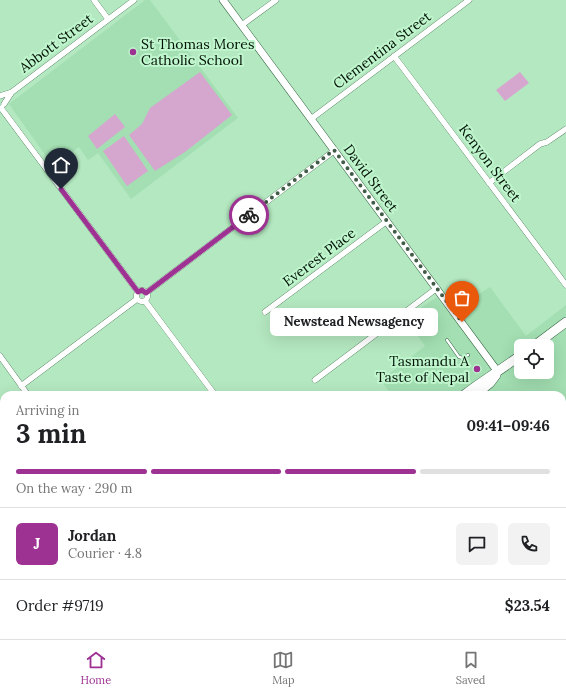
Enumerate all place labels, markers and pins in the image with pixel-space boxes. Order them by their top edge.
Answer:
place label: St Thomas Mores Catholic School [141,35,254,69]
marker: St Thomas Mores Catholic School [128,47,138,57]
pin [44,148,78,189]
pin [445,281,479,322]
callout: Newstead Newsagency [270,308,438,336]
place label: Tasmandu A Taste of Nepal [376,352,469,386]
marker: Tasmandu A Taste of Nepal [472,364,482,374]

